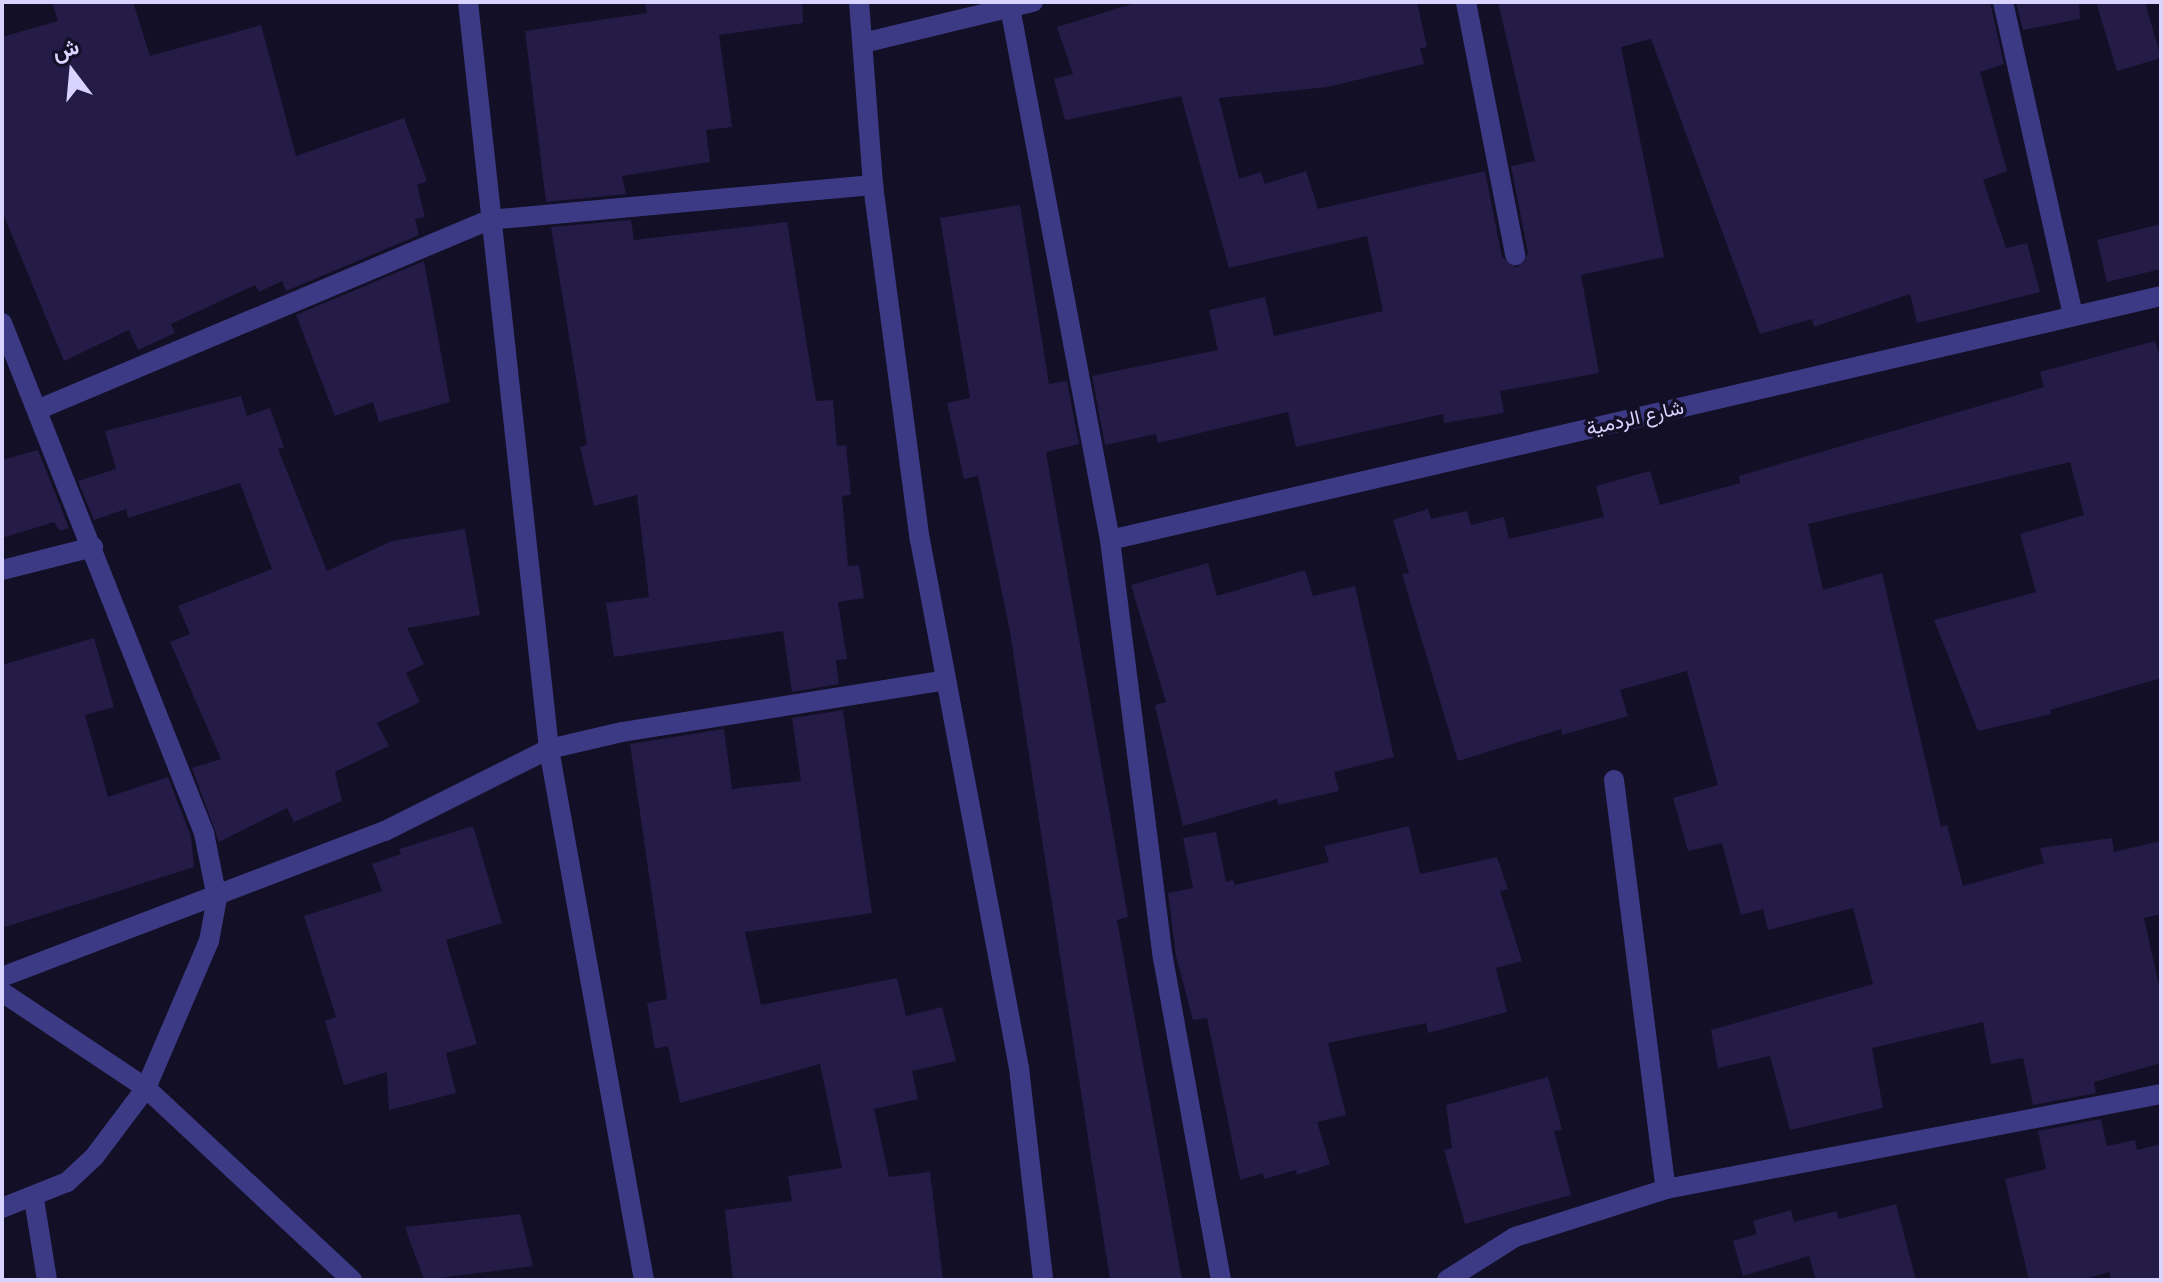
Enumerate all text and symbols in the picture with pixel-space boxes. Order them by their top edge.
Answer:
north arrow [32,32,112,112]
text: ش [49,33,82,65]
street label: شارع الردمية [1584,395,1686,441]

